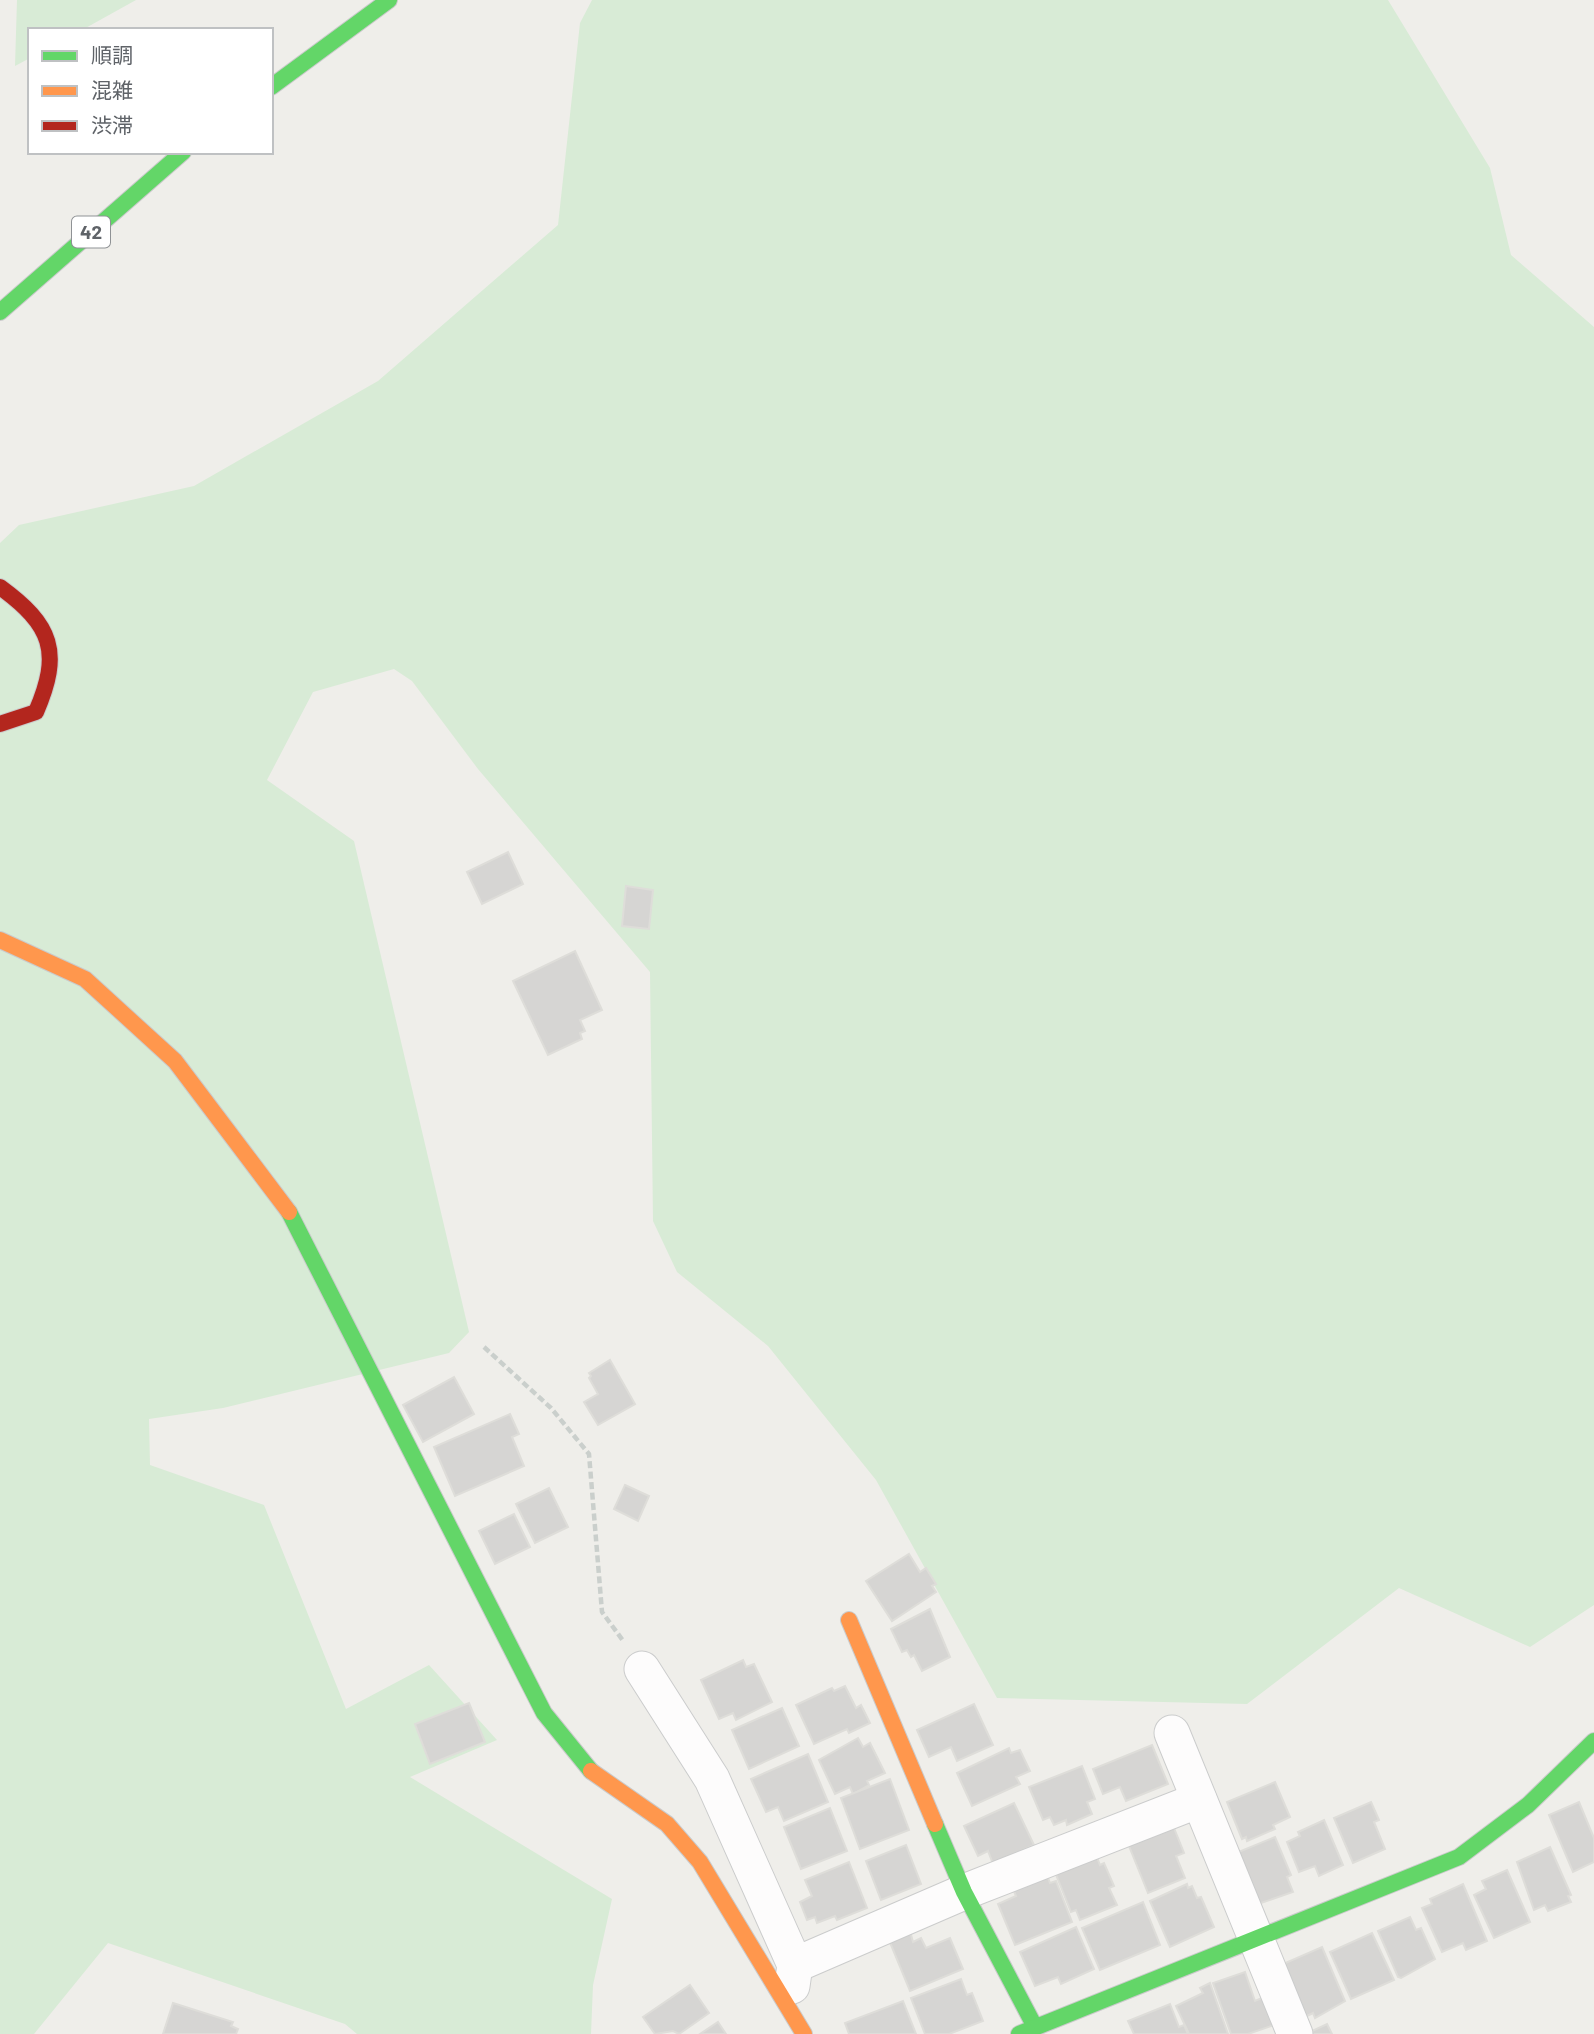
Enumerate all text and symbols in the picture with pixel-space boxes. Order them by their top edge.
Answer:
legend [28,28,273,154]
text: 順調 [91,42,133,67]
text: 混雑 [91,77,133,102]
text: 渋滞 [91,112,133,137]
road number: 42 [72,216,110,248]

